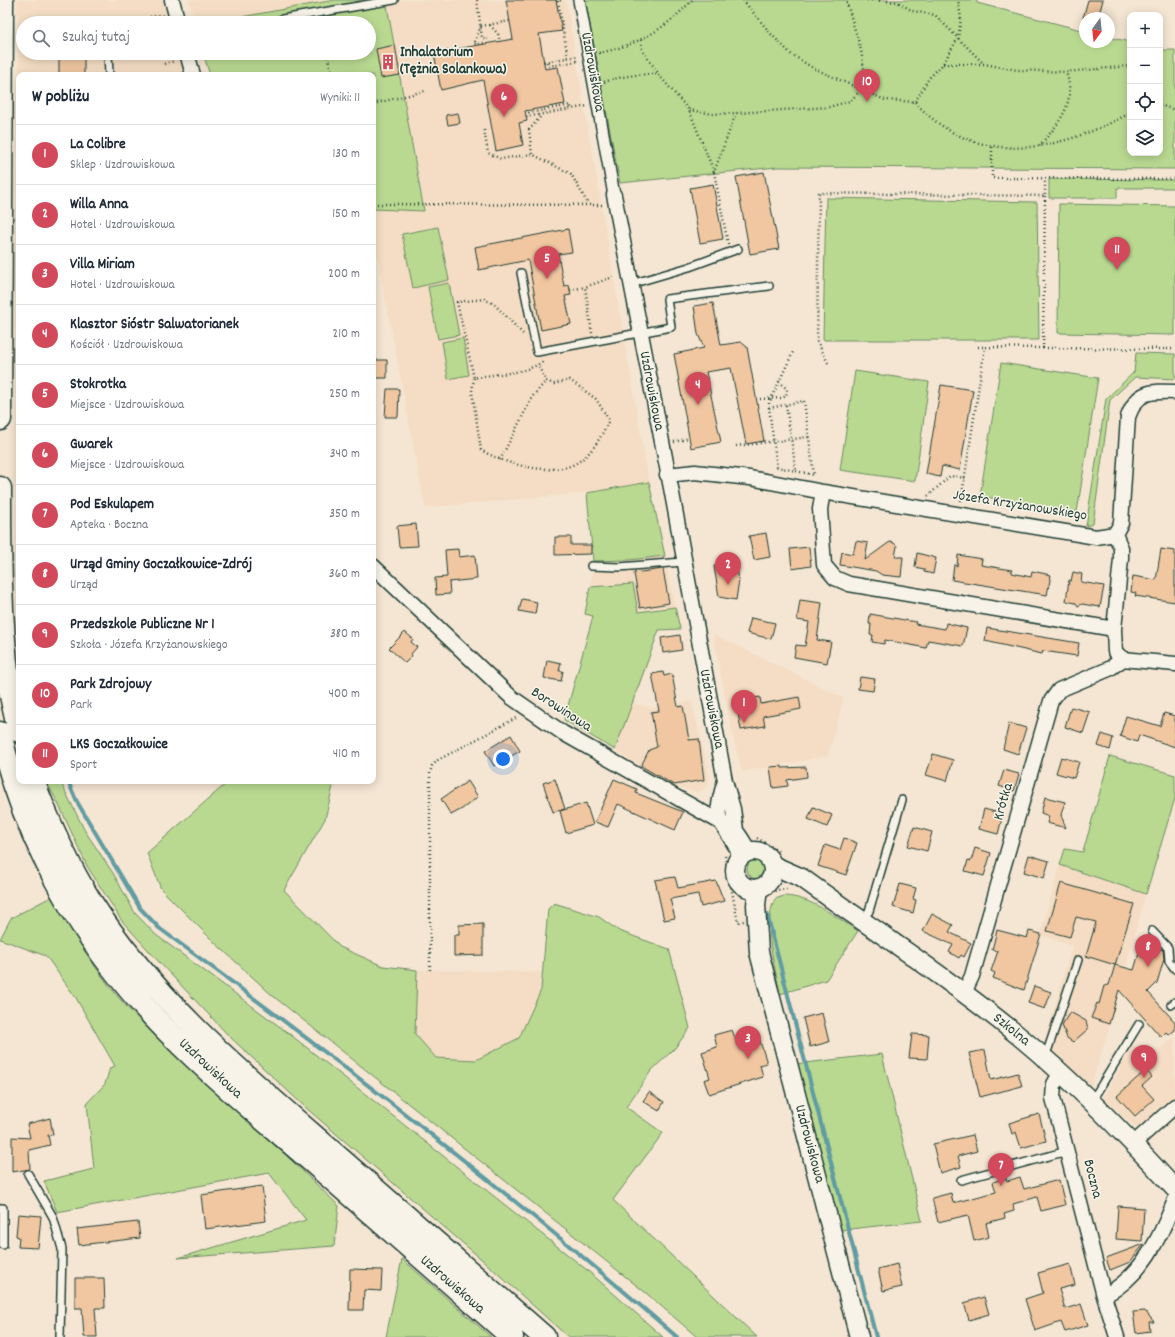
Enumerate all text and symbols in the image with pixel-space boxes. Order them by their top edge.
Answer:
north arrow [1079,12,1115,48]
map controls [1127,12,1163,156]
button: + [1127,12,1163,48]
search box [16,16,376,60]
icon: search [30,27,52,49]
text: Szukaj tutaj [62,27,130,49]
street label: Uzdrowiskowa [574,30,610,114]
place label: Inhalatorium (Tężnia Solankowa) [400,42,506,81]
button: − [1127,48,1163,84]
building icon: Inhalatorium (Tężnia Solankowa) [379,53,397,71]
pin: 10 [854,69,880,102]
pin: 6 [491,84,517,117]
button: locate [1127,84,1163,120]
text: W pobliżu [32,86,89,110]
text: Wyniki: 11 [320,89,360,108]
button: layers [1127,120,1163,156]
text: La Colibre [70,134,126,156]
text: 1 [44,145,46,164]
text: 130 m [332,145,360,164]
text: Sklep · Uzdrowiskowa [70,156,175,175]
text: Willa Anna [70,194,128,216]
text: 2 [42,205,48,224]
text: 150 m [332,205,360,224]
text: Hotel · Uzdrowiskowa [70,216,175,235]
pin: 11 [1104,237,1130,270]
pin: 5 [534,246,560,279]
text: Villa Miriam [70,254,135,276]
text: 3 [42,265,48,284]
text: 200 m [328,265,360,284]
text: Hotel · Uzdrowiskowa [70,276,175,295]
text: Klasztor Sióstr Salwatorianek [70,314,239,336]
text: 4 [42,325,48,344]
text: 210 m [332,325,360,344]
text: Kościół · Uzdrowiskowa [70,336,183,355]
street label: Uzdrowiskowa [633,349,670,434]
pin: 4 [685,372,711,405]
text: Stokrotka [70,374,126,396]
text: 5 [42,385,48,404]
text: 250 m [329,385,360,404]
text: Miejsce · Uzdrowiskowa [70,396,184,415]
text: Gwarek [70,434,113,456]
text: 6 [42,445,48,464]
text: 340 m [330,445,360,464]
text: Miejsce · Uzdrowiskowa [70,456,184,475]
street label: Józefa Krzyżanowskiego [951,485,1089,528]
text: Pod Eskulapem [70,494,154,516]
text: 7 [43,505,47,524]
text: 350 m [329,505,360,524]
text: Apteka · Boczna [70,516,148,535]
pin: 2 [715,552,741,585]
text: Urząd Gminy Goczałkowice-Zdrój [70,554,252,576]
text: 8 [42,565,48,584]
text: 360 m [329,565,360,584]
text: Urząd [70,576,98,595]
text: Przedszkole Publiczne Nr 1 [70,614,215,636]
text: 9 [42,625,48,644]
text: 380 m [330,625,360,644]
text: Szkoła · Józefa Krzyżanowskiego [70,636,228,655]
street label: Uzdrowiskowa [693,667,730,752]
text: Park Zdrojowy [70,674,151,696]
street label: Borowinowa [526,682,597,738]
text: 10 [40,685,50,704]
text: 400 m [329,685,360,704]
pin: 1 [731,690,757,723]
text: Park [70,696,92,715]
text: LKS Goczałkowice [70,734,168,756]
text: 11 [42,745,48,764]
text: 410 m [333,745,360,764]
your location [493,749,513,769]
text: Sport [70,756,97,775]
street label: Krótka [988,780,1020,823]
pin: 8 [1135,934,1161,967]
street label: Szkolna [987,1008,1035,1053]
pin: 3 [735,1026,761,1059]
street label: Uzdrowiskowa [173,1034,248,1105]
pin: 9 [1131,1045,1157,1078]
street label: Uzdrowiskowa [788,1102,830,1187]
pin: 7 [988,1153,1014,1186]
street label: Boczna [1077,1157,1108,1202]
street label: Uzdrowiskowa [414,1250,490,1320]

